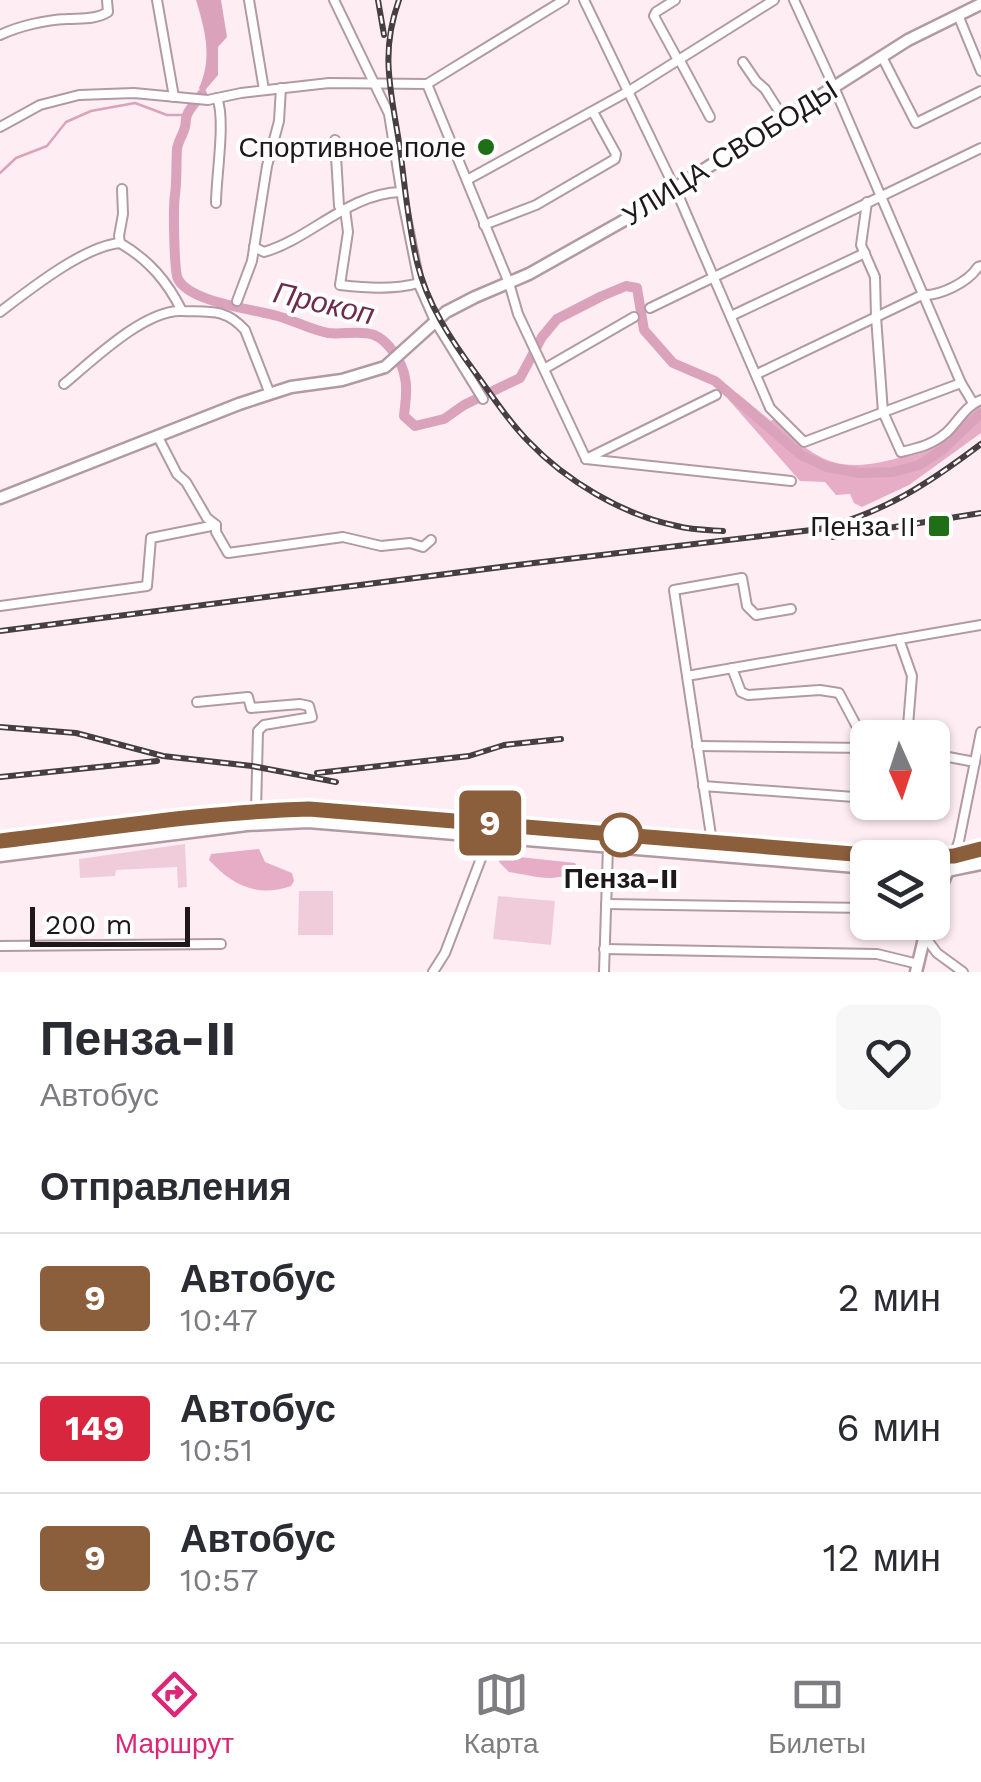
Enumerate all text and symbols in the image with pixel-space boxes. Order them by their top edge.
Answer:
street label: УЛИЦА СВОБОДЫ [617,74,843,232]
place label: Спортивное поле [239,131,466,164]
marker: Спортивное поле [475,136,497,158]
water label: Прокоп [270,274,378,332]
place label: Пенза II [810,510,916,543]
marker: Пенза II [926,513,952,539]
north arrow [850,720,950,820]
map controls [850,720,950,940]
line badge: 9 [458,790,522,856]
text: 9 [479,802,501,844]
marker: Пенза-II [600,814,642,856]
button: layers [850,840,950,940]
place label: Пенза-II [564,862,678,895]
scale bar [30,902,190,946]
text: 200 m [45,908,132,941]
button: heart [836,1005,941,1110]
text: Пенза-II [40,1010,236,1067]
text: Автобус [40,1076,159,1114]
text: Отправления [40,1165,292,1209]
text: Автобус [180,1257,336,1301]
text: 2 мин [838,1276,941,1320]
text: 9 [84,1277,106,1319]
text: 10:47 [180,1301,258,1339]
text: Автобус [180,1387,336,1431]
text: 6 мин [837,1406,941,1450]
text: 149 [65,1407,125,1449]
text: 10:51 [180,1431,253,1469]
text: Автобус [180,1517,336,1561]
text: 12 мин [823,1536,941,1580]
text: 9 [84,1537,106,1579]
text: 10:57 [180,1561,258,1599]
tab: Маршрут [115,1667,234,1760]
tab: Карта [464,1667,539,1760]
tab: Билеты [768,1667,866,1760]

